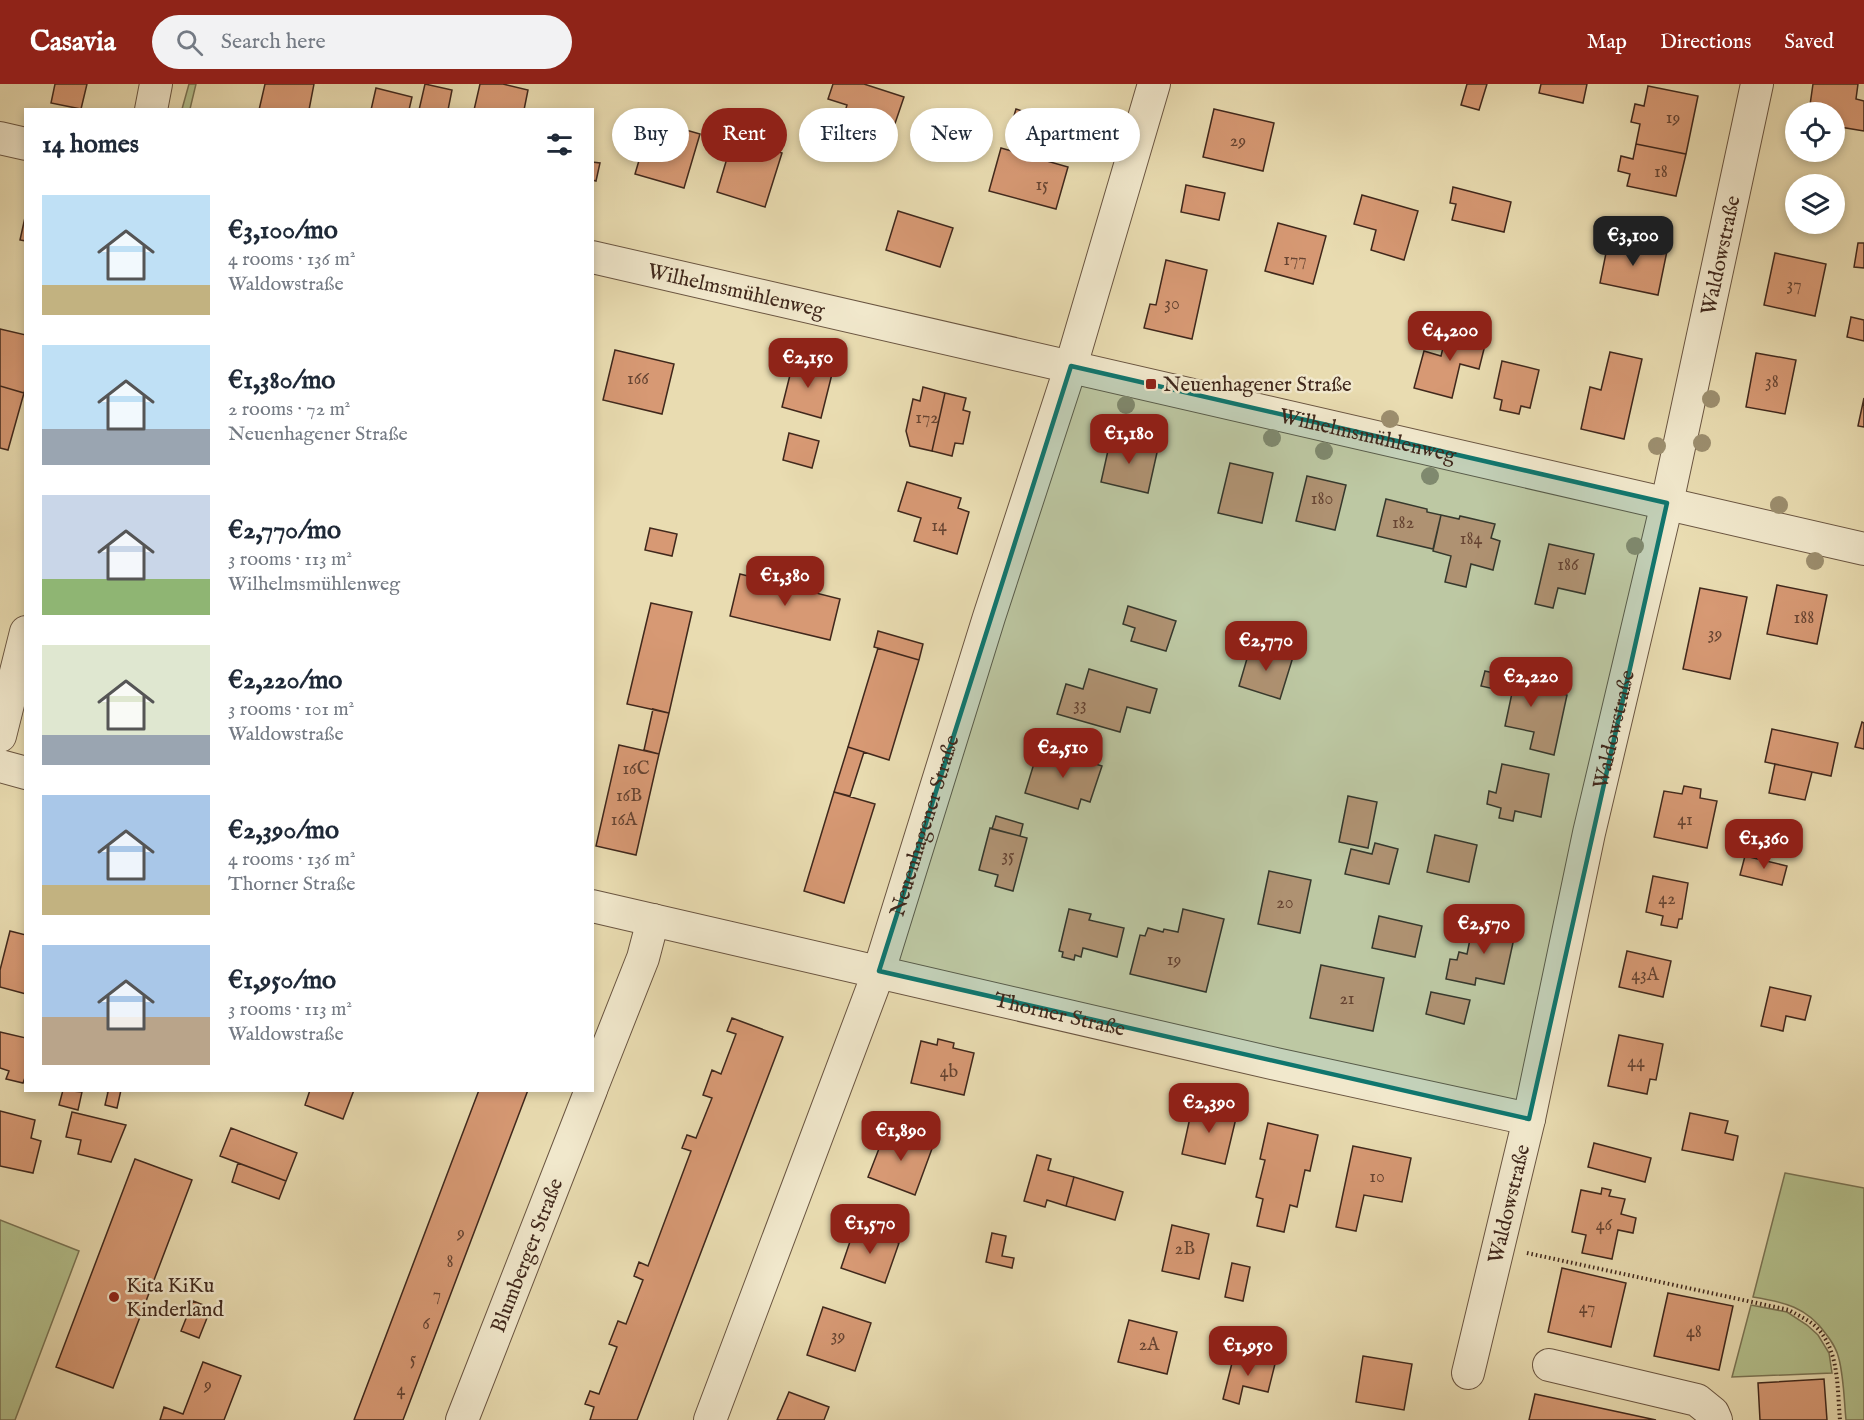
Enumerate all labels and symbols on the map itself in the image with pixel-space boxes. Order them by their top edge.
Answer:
house number: 19 [1666,107,1680,130]
house number: 29 [1230,130,1246,153]
house number: 18 [1654,161,1668,184]
house number: 15 [1035,174,1049,197]
street label: Waldowstraße [1696,193,1748,318]
pin: €3,100 [1584,216,1682,267]
house number: 177 [1283,249,1307,272]
street label: Wilhelmsmühlenweg [645,258,828,325]
house number: 37 [1786,274,1802,297]
house number: 30 [1164,293,1180,316]
pin: €4,200 [1401,311,1499,362]
pin: €2,150 [759,338,857,389]
house number: 166 [627,368,649,391]
house number: 38 [1765,371,1779,394]
place label: Neuenhagener Straße [1163,372,1352,399]
marker: Neuenhagener Straße [1144,377,1158,391]
street label: Wilhelmsmühlenweg [1276,403,1459,470]
house number: 172 [915,407,939,430]
pin: €1,180 [1080,414,1178,465]
house number: 180 [1311,488,1333,511]
house number: 182 [1392,512,1414,535]
house number: 14 [931,515,947,538]
house number: 184 [1460,528,1482,551]
house number: 186 [1557,554,1579,577]
pin: €1,380 [736,556,834,607]
house number: 188 [1794,607,1814,630]
pin: €2,770 [1217,621,1315,672]
house number: 39 [1708,623,1722,646]
pin: €2,220 [1482,657,1580,708]
street label: Waldowstraße [1588,667,1642,792]
house number: 33 [1073,694,1087,717]
pin: €2,510 [1014,728,1112,779]
street label: Neuenhagener Straße [885,732,967,920]
house number: 16C [622,758,650,781]
house number: 16B [616,785,642,808]
house number: 16A [611,809,638,832]
house number: 41 [1677,809,1693,832]
pin: €1,360 [1715,819,1813,870]
house number: 35 [1001,845,1015,868]
house number: 42 [1658,888,1676,911]
house number: 20 [1276,892,1294,915]
pin: €2,570 [1435,904,1533,955]
house number: 19 [1167,949,1181,972]
house number: 43A [1631,964,1660,987]
street label: Thorner Straße [991,987,1128,1044]
house number: 21 [1339,988,1355,1011]
house number: 44 [1627,1051,1645,1074]
house number: 4b [940,1061,959,1084]
pin: €2,390 [1160,1083,1258,1134]
pin: €1,890 [852,1111,950,1162]
street label: Waldowstraße [1483,1142,1537,1266]
house number: 10 [1369,1166,1385,1189]
street label: Blumberger Straße [485,1174,570,1337]
pin: €1,570 [821,1204,919,1255]
house number: 46 [1596,1214,1613,1237]
house number: 9 [456,1222,465,1245]
house number: 2B [1175,1238,1195,1261]
house number: 8 [446,1251,454,1274]
place label: Kita KiKu Kinderland [126,1273,225,1324]
house number: 7 [433,1284,441,1307]
marker: Kita KiKu Kinderland [107,1290,121,1304]
house number: 47 [1579,1297,1595,1320]
house number: 6 [422,1313,430,1336]
house number: 48 [1686,1321,1702,1344]
house number: 39 [831,1325,845,1348]
pin: €1,950 [1199,1326,1297,1377]
house number: 2A [1139,1334,1160,1357]
house number: 5 [410,1348,417,1371]
house number: 9 [203,1374,212,1397]
house number: 4 [397,1379,406,1402]

